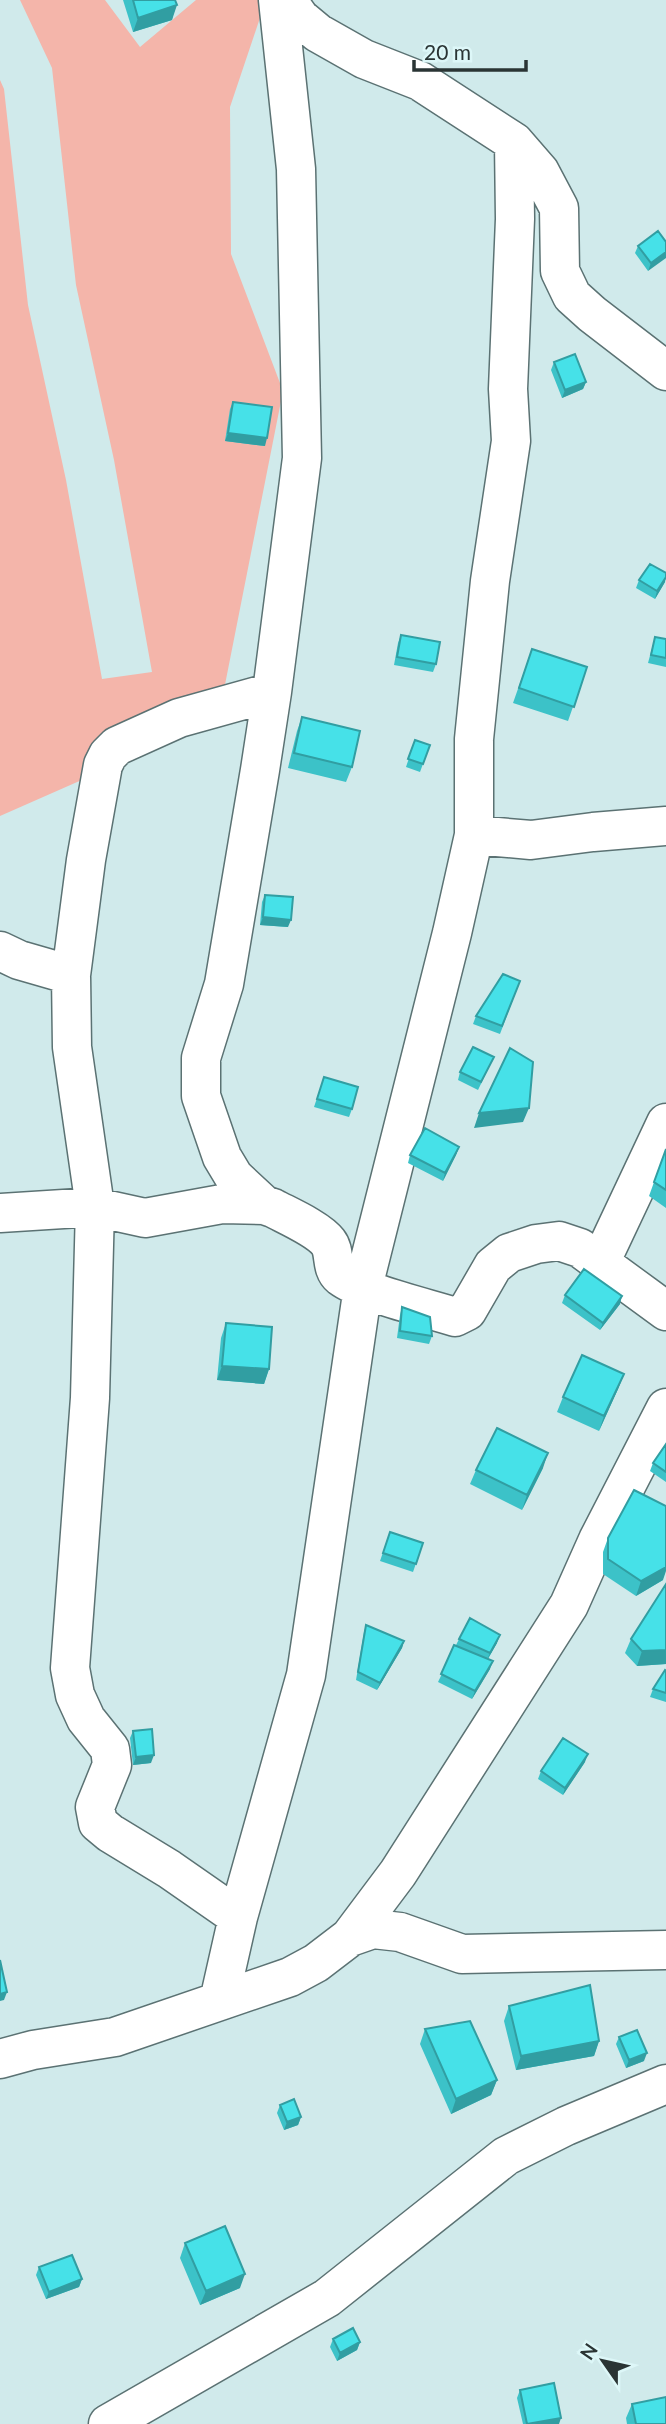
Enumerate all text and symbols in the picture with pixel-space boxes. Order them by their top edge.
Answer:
scale bar [414,28,526,72]
text: 20 m [424,39,471,64]
north arrow [568,2326,638,2396]
text: N [575,2339,602,2364]

